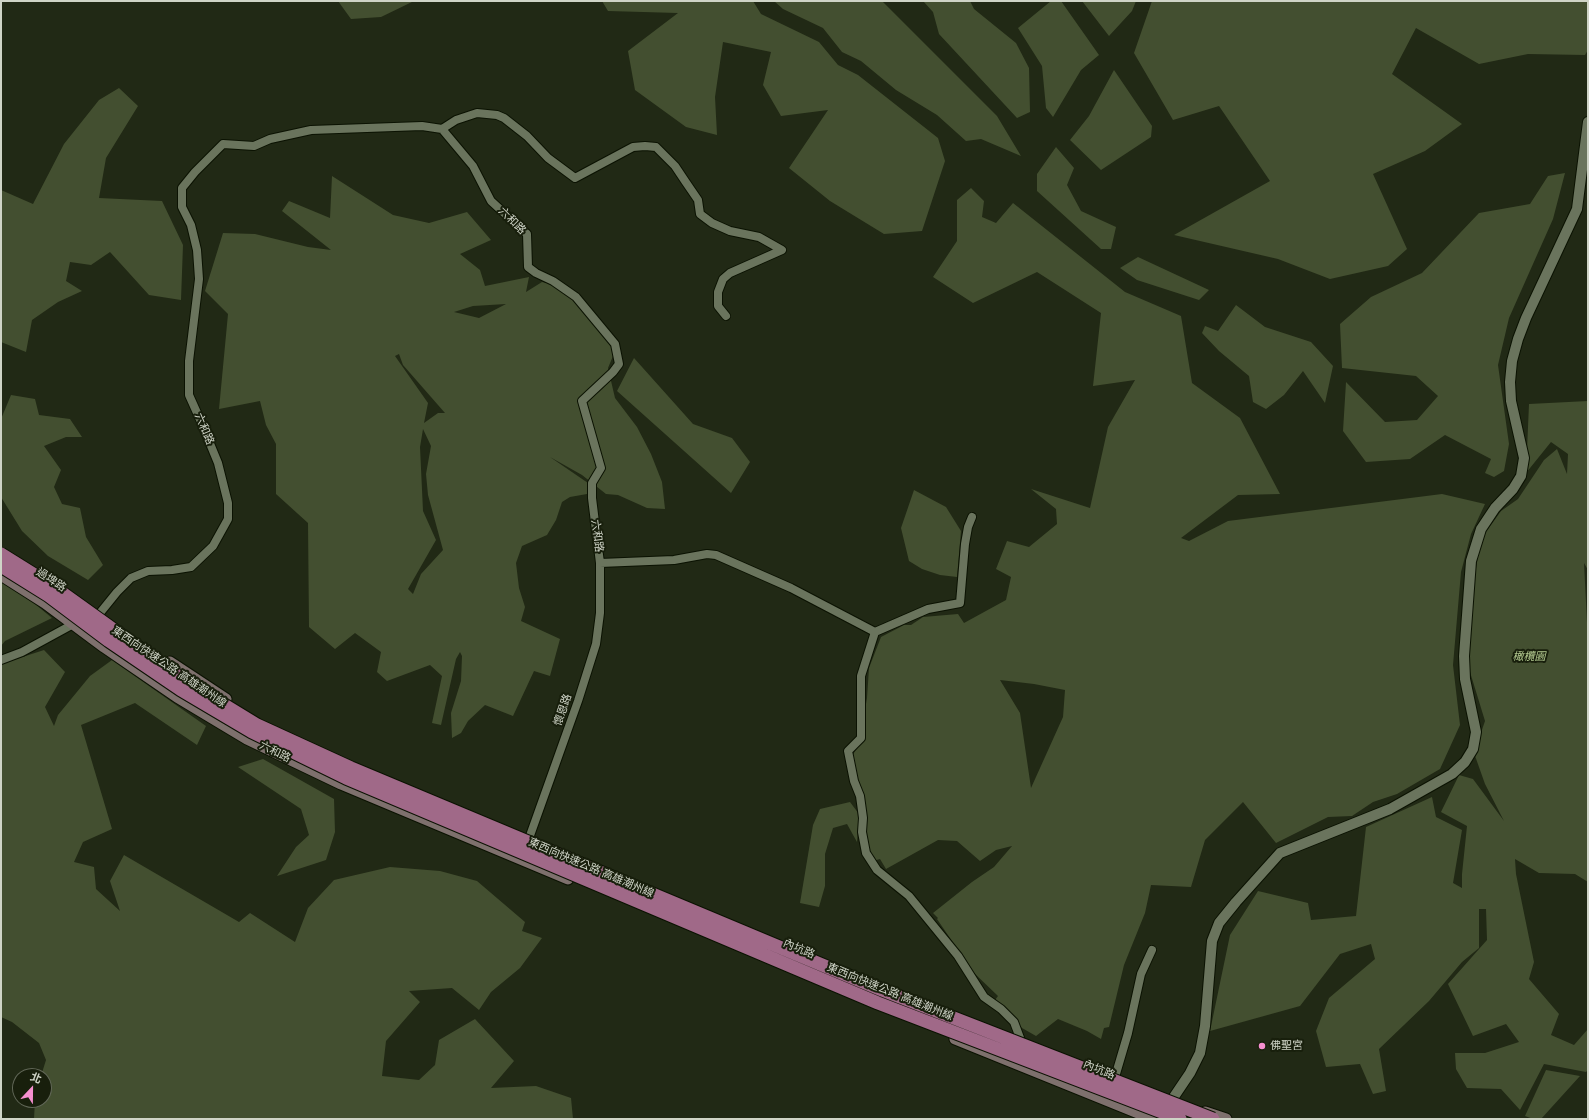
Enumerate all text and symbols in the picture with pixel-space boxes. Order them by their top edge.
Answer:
street label: 六和路 [496,205,528,237]
street label: 六和路 [191,411,217,447]
street label: 六和路 [588,519,606,553]
street label: 過埤路 [34,565,68,595]
street label: 東西向快速公路 高雄潮州線 [109,624,229,710]
park label: 橄欖園 [1513,650,1545,664]
street label: 懷恩路 [551,692,575,728]
street label: 六和路 [257,739,293,765]
street label: 東西向快速公路 高雄潮州線 [526,836,656,900]
street label: 內坑路 [781,936,817,962]
street label: 東西向快速公路 高雄潮州線 [825,961,955,1023]
place label: 佛聖宮 [1270,1039,1303,1053]
marker: 佛聖宮 [1257,1041,1267,1051]
street label: 內坑路 [1081,1058,1117,1082]
north arrow [12,1068,52,1108]
text: 北 [28,1069,44,1086]

